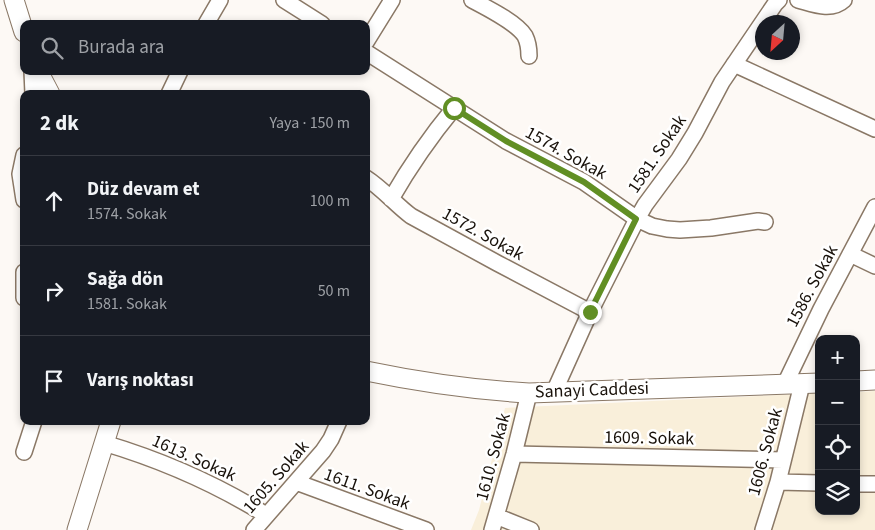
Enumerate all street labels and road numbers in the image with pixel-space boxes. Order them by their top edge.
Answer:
street label: 1581. Sokak [621,110,693,198]
street label: 1574. Sokak [521,120,611,186]
street label: 1572. Sokak [438,201,528,267]
street label: 1586. Sokak [780,240,844,332]
street label: Sanayi Caddesi [534,376,650,404]
street label: 1606. Sokak [741,405,789,499]
street label: 1610. Sokak [469,410,517,504]
street label: 1609. Sokak [604,425,694,451]
street label: 1613. Sokak [148,428,240,488]
street label: 1605. Sokak [237,435,315,519]
street label: 1611. Sokak [320,462,414,516]

